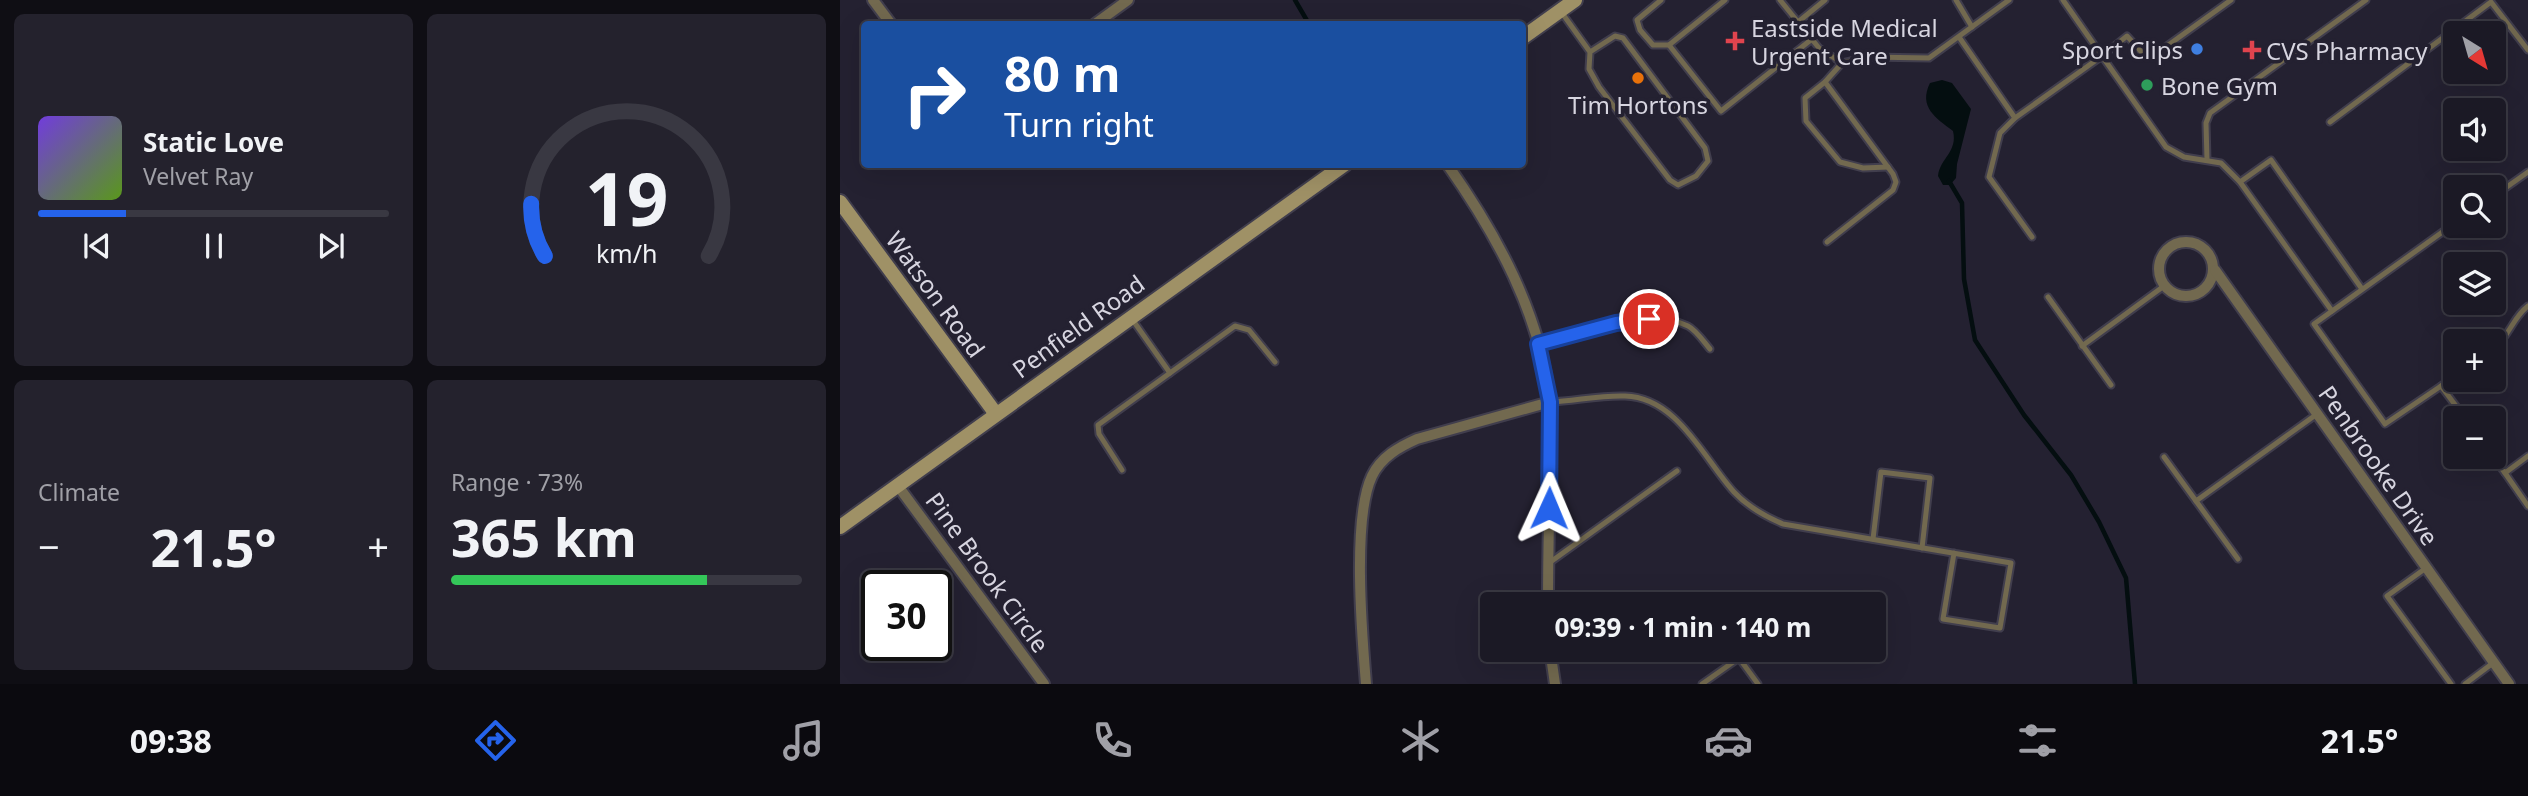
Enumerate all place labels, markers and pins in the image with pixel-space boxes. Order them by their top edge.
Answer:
place label: Eastside Medical Urgent Care [1751,11,1938,72]
marker: Eastside Medical Urgent Care [1725,31,1745,51]
place label: Sport Clips [2062,33,2183,66]
place label: CVS Pharmacy [2266,34,2428,67]
marker: Sport Clips [2189,41,2205,57]
marker: CVS Pharmacy [2244,42,2260,58]
place label: Bone Gym [2161,69,2278,102]
marker: Tim Hortons [1630,70,1646,86]
marker: Bone Gym [2139,77,2155,93]
place label: Tim Hortons [1568,88,1708,121]
pin [1619,289,1679,349]

